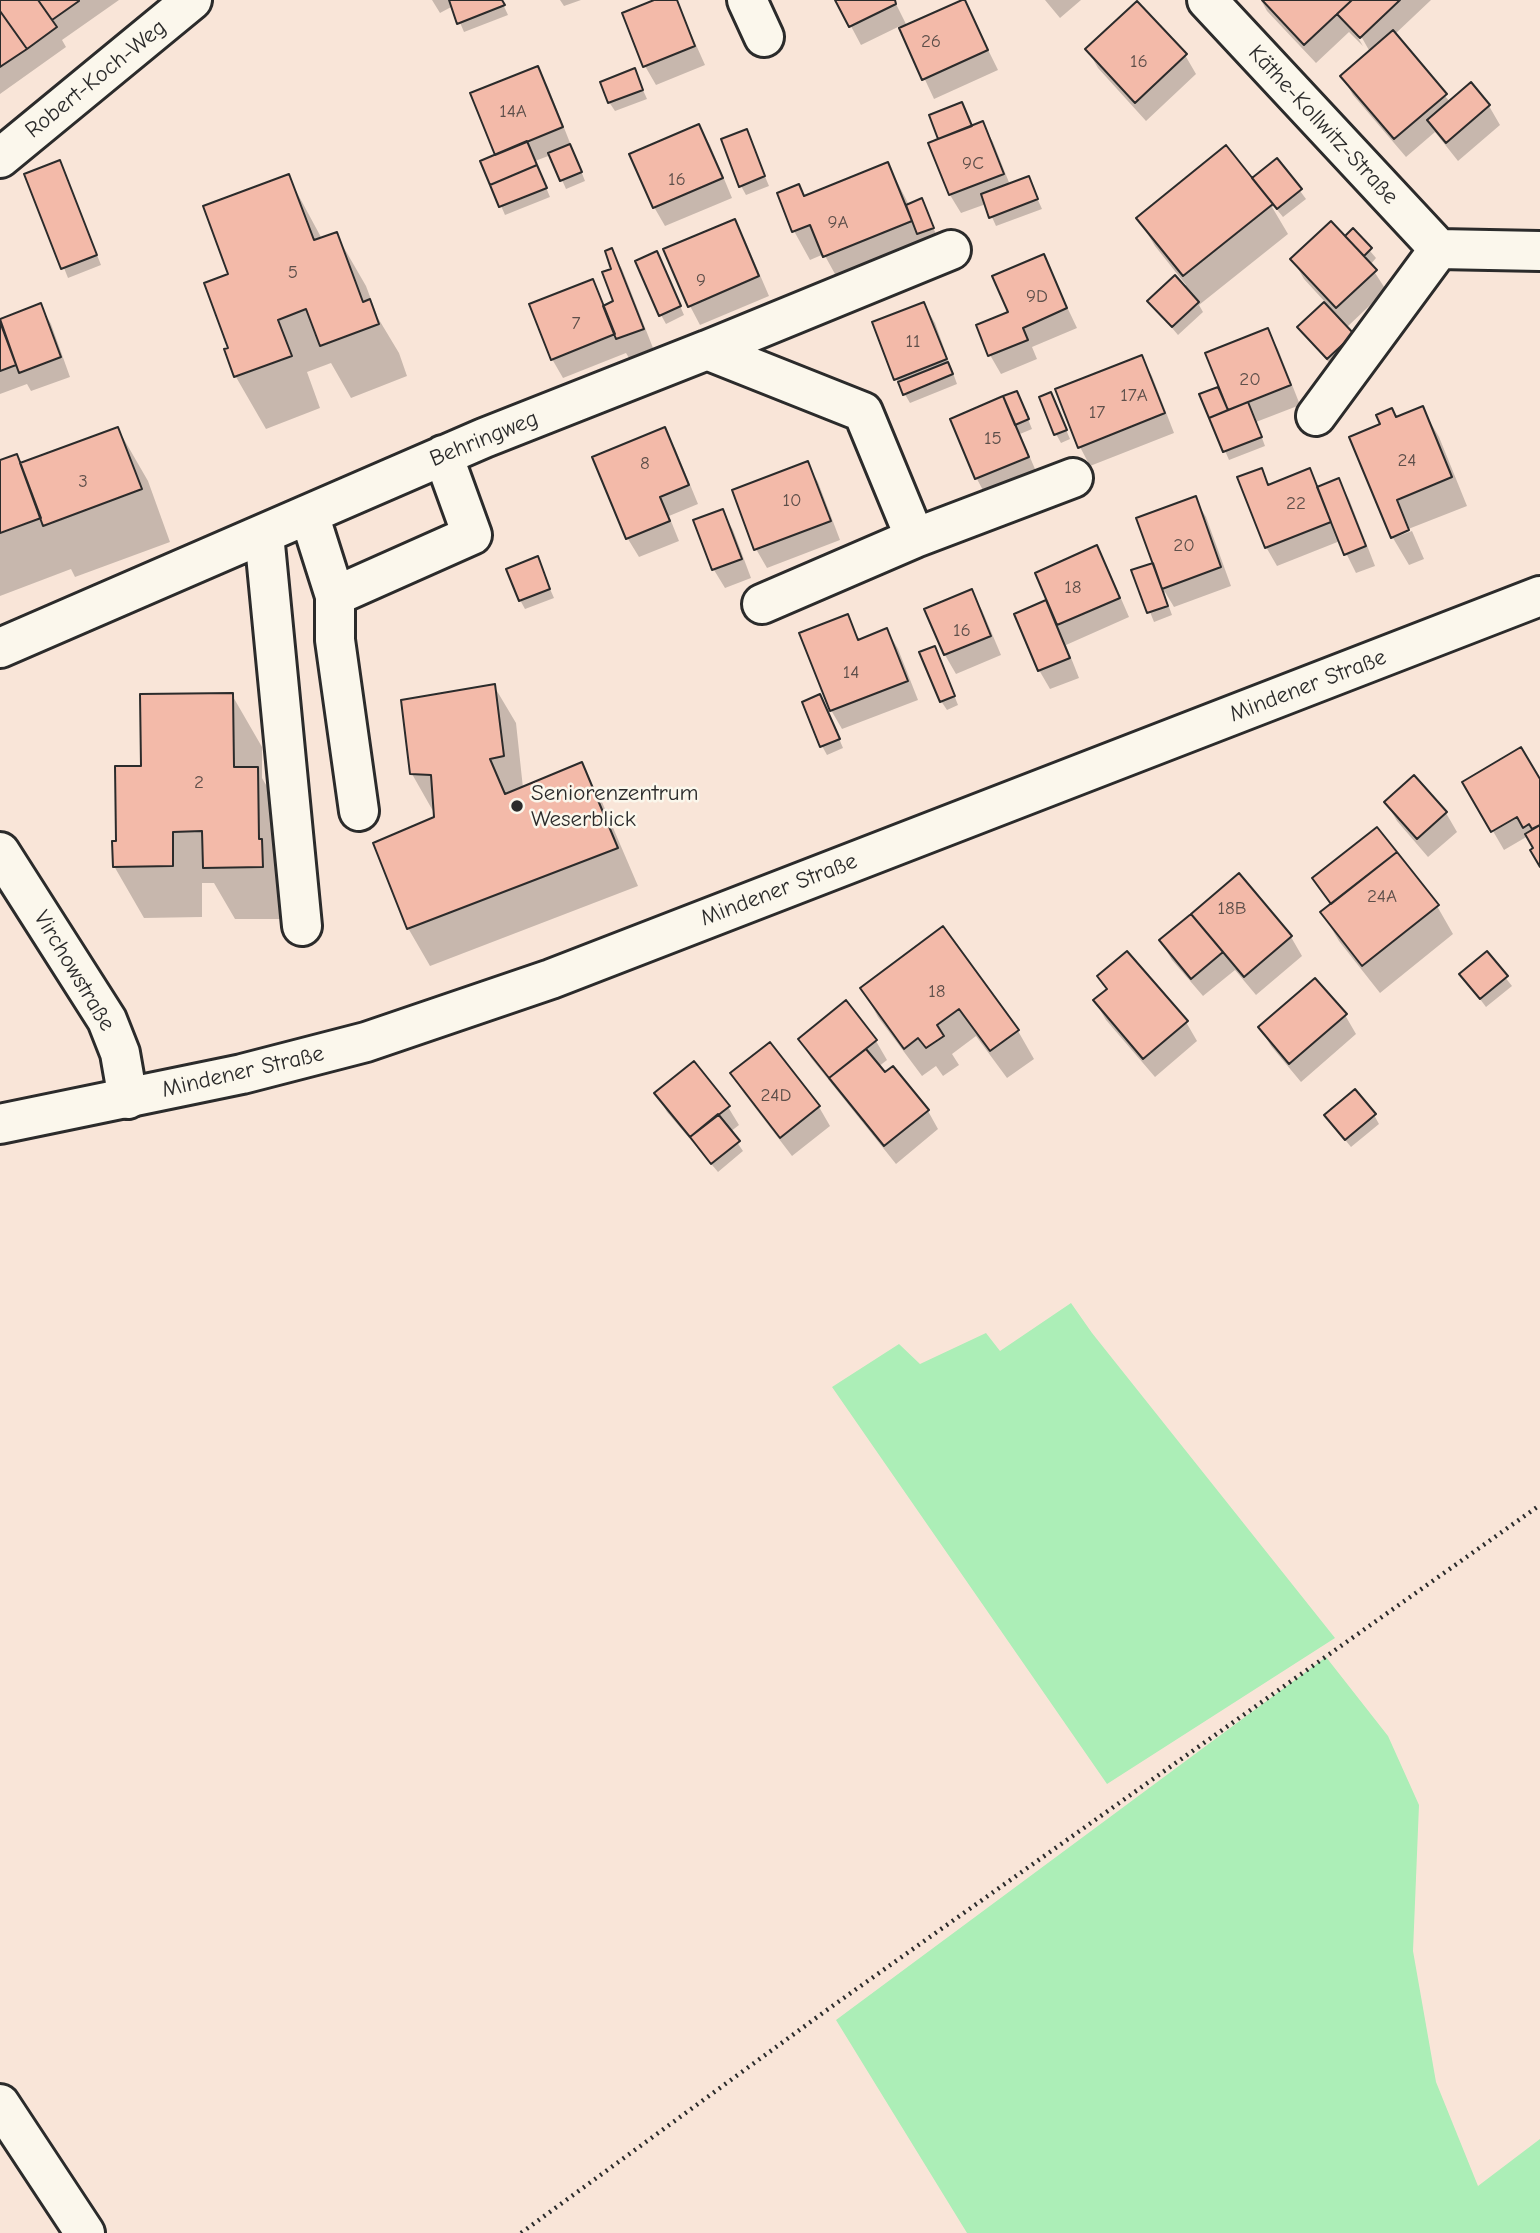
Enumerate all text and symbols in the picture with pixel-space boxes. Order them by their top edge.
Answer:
street label: Robert-Koch-Weg [20,14,172,144]
house number: 26 [921,31,941,53]
street label: Käthe-Kollwitz-Straße [1242,40,1404,210]
house number: 16 [1130,51,1148,73]
house number: 14A [499,101,527,123]
house number: 9C [962,153,984,175]
house number: 16 [668,169,686,191]
house number: 9A [827,212,849,234]
house number: 5 [288,262,298,284]
house number: 9 [696,270,706,292]
house number: 9D [1026,286,1048,308]
house number: 7 [572,313,580,335]
house number: 11 [905,331,921,353]
house number: 20 [1239,369,1261,391]
house number: 17A [1120,385,1148,407]
house number: 17 [1089,402,1105,424]
street label: Behringweg [426,405,542,473]
house number: 15 [984,428,1002,450]
house number: 24 [1397,450,1417,472]
house number: 8 [640,453,650,475]
house number: 3 [78,471,88,493]
house number: 10 [782,490,802,512]
house number: 22 [1286,493,1306,515]
house number: 20 [1173,535,1195,557]
house number: 18 [1064,577,1082,599]
house number: 16 [953,620,971,642]
street label: Mindener Straße [1226,643,1390,729]
house number: 14 [843,662,859,684]
house number: 2 [194,772,204,794]
place label: Seniorenzentrum Weserblick [531,779,698,833]
marker: Seniorenzentrum Weserblick [509,798,525,814]
street label: Mindener Straße [697,847,861,933]
house number: 24A [1367,886,1397,908]
house number: 18B [1217,898,1247,920]
street label: Virchowstraße [27,906,121,1036]
house number: 18 [928,981,946,1003]
street label: Mindener Straße [159,1040,327,1104]
house number: 24D [761,1085,791,1107]

